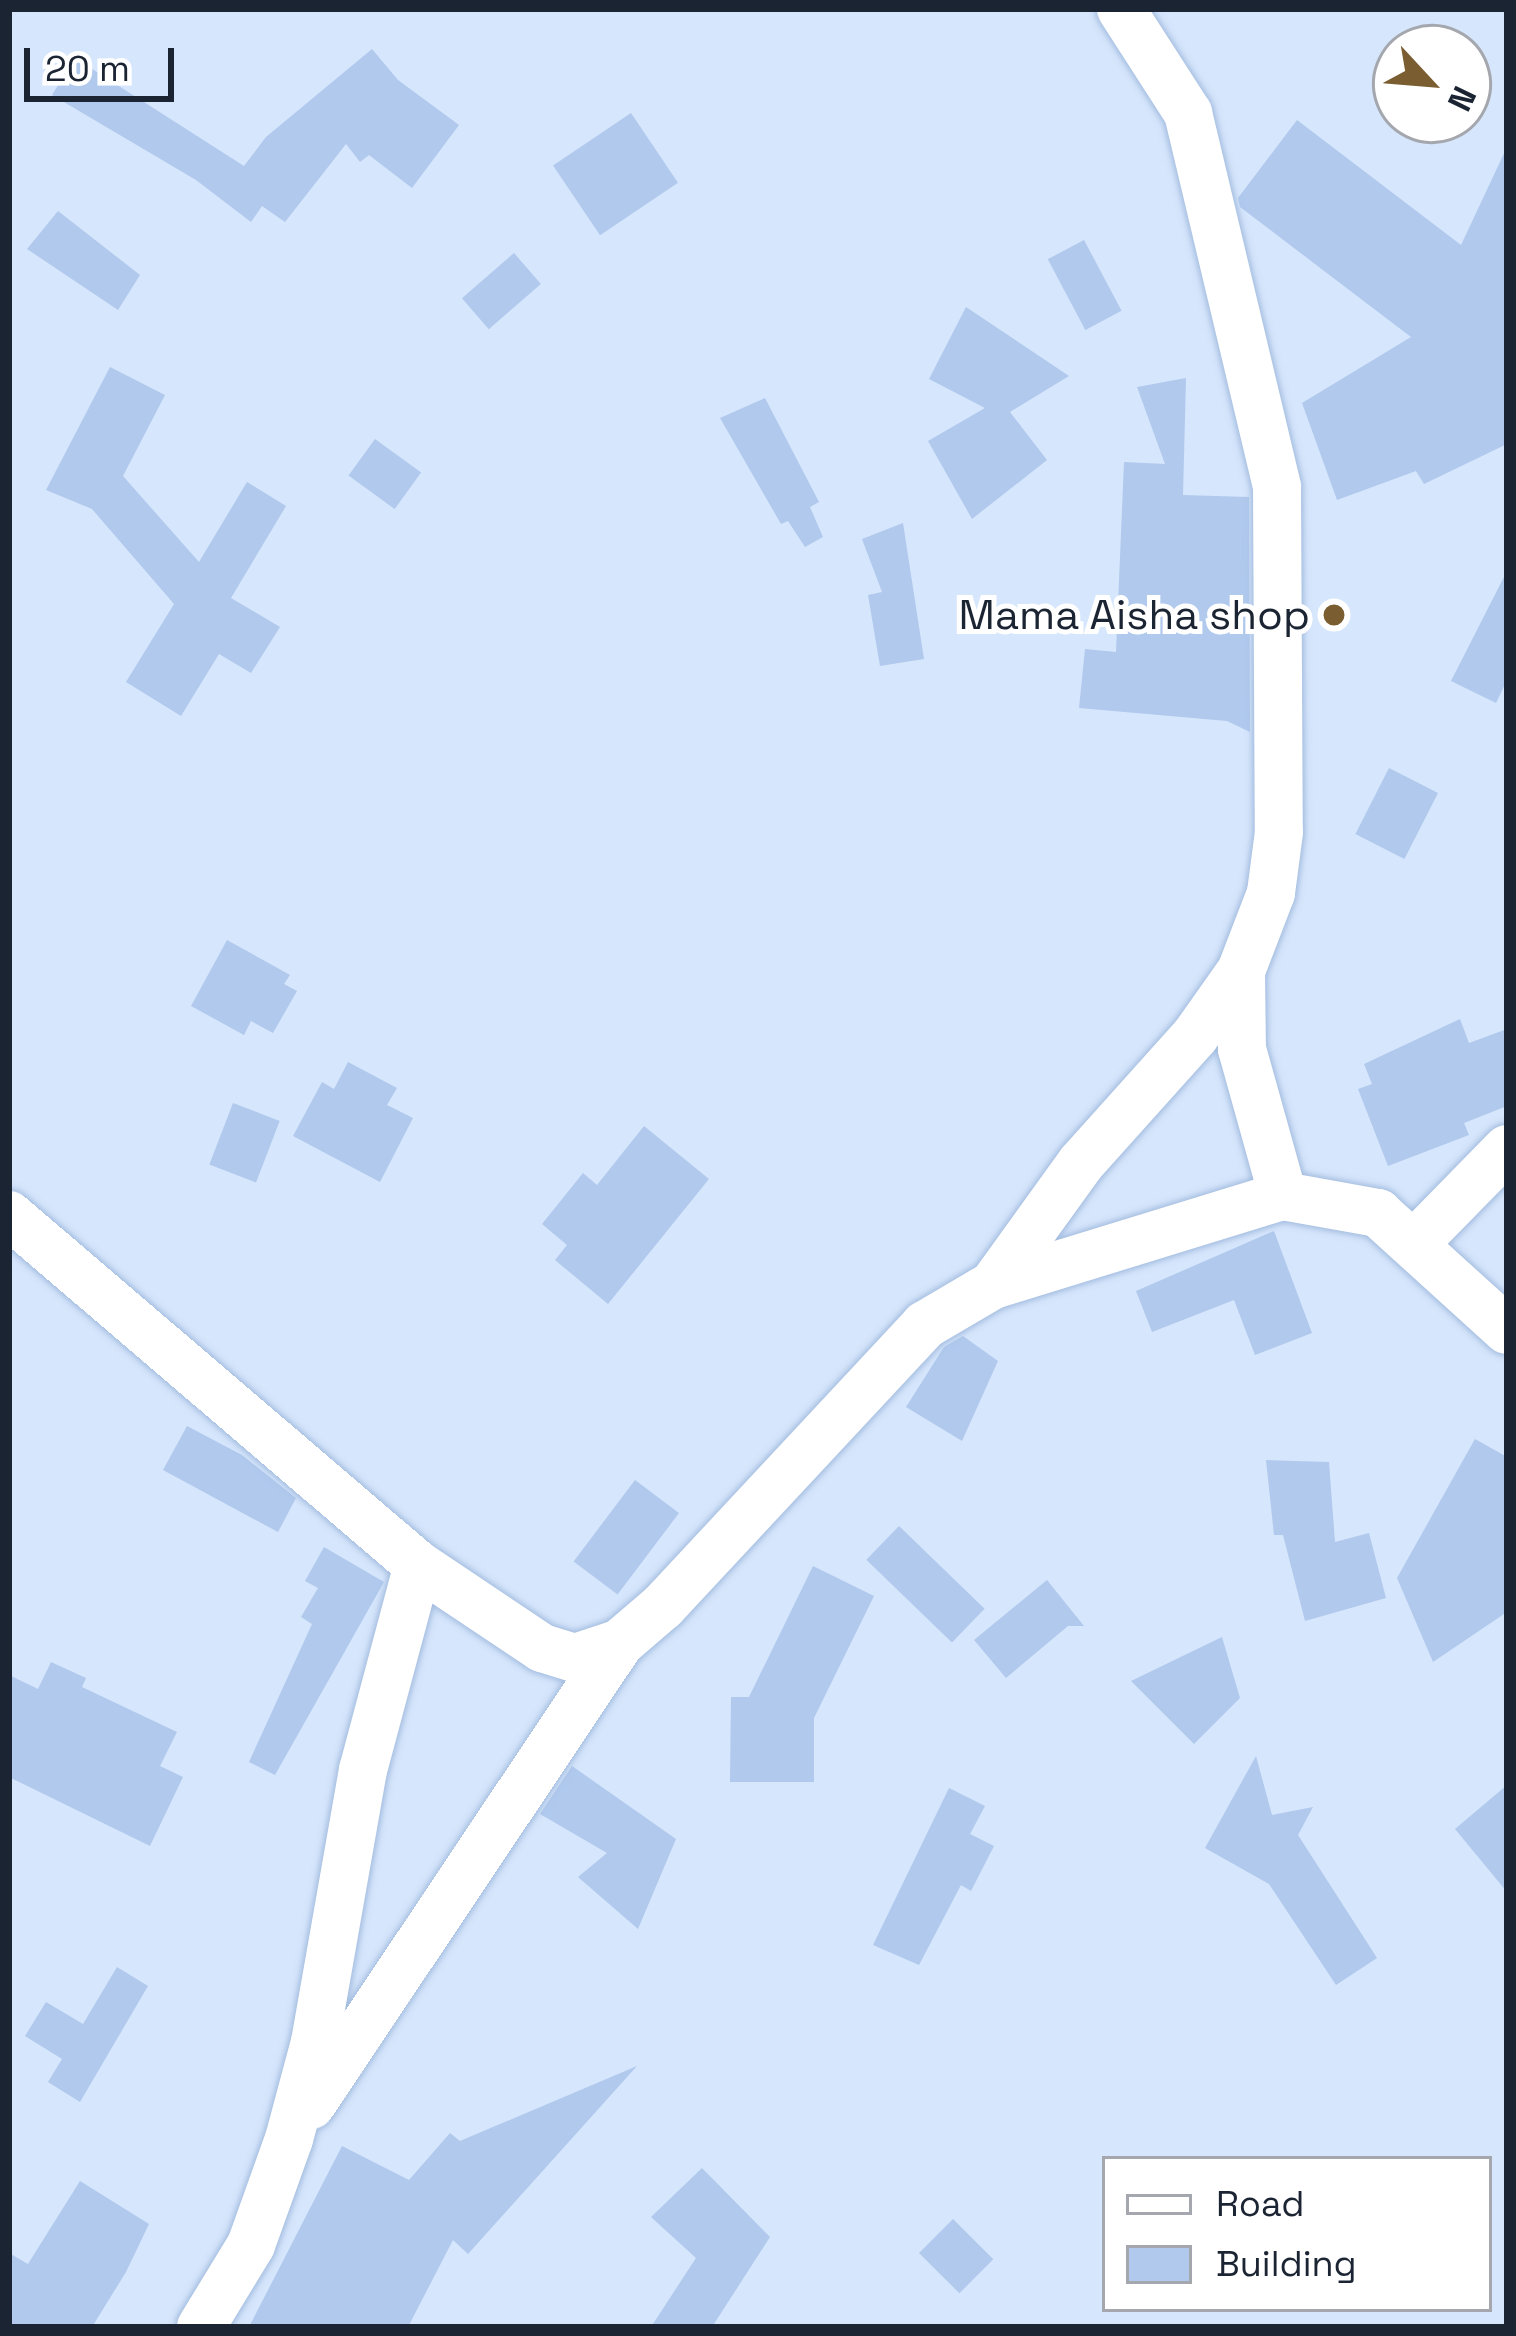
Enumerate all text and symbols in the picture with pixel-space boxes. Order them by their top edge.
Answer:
scale bar [30,24,180,98]
north arrow [1372,24,1492,144]
text: 20 m [45,46,130,92]
text: N [1438,79,1485,118]
place label: Mama Aisha shop [958,590,1310,640]
marker: Mama Aisha shop [1321,602,1347,628]
legend [1102,2156,1492,2312]
text: Road [1216,2181,1304,2227]
text: Building [1216,2241,1357,2287]

